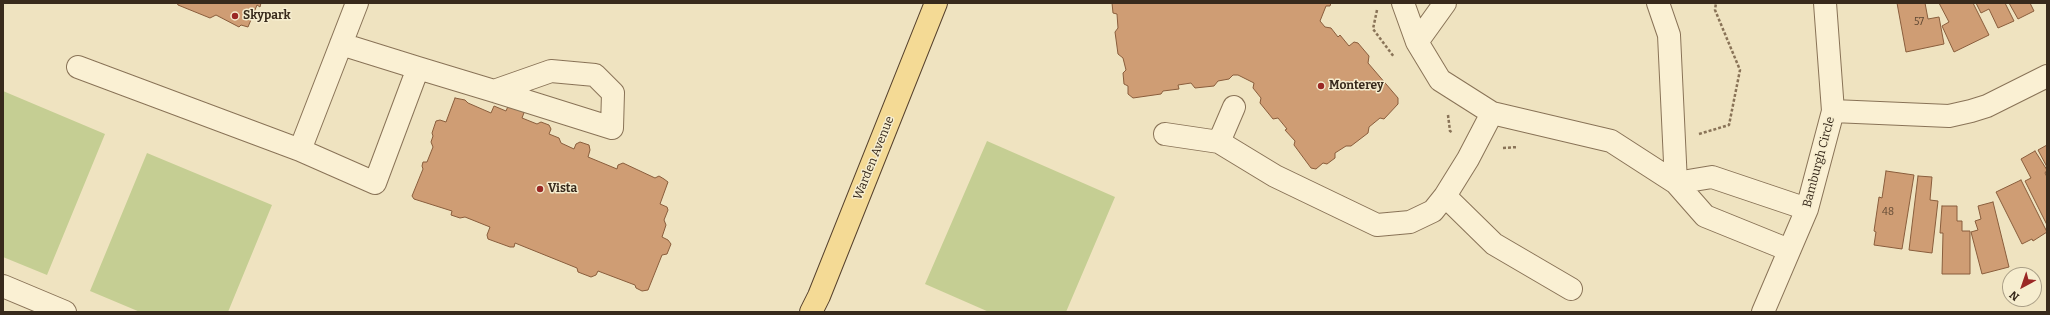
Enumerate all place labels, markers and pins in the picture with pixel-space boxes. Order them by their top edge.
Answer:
place label: Skypark [243,9,291,23]
marker: Skypark [230,11,240,21]
place label: Monterey [1329,79,1384,93]
marker: Monterey [1316,81,1326,91]
place label: Vista [548,182,577,196]
marker: Vista [535,184,545,194]

